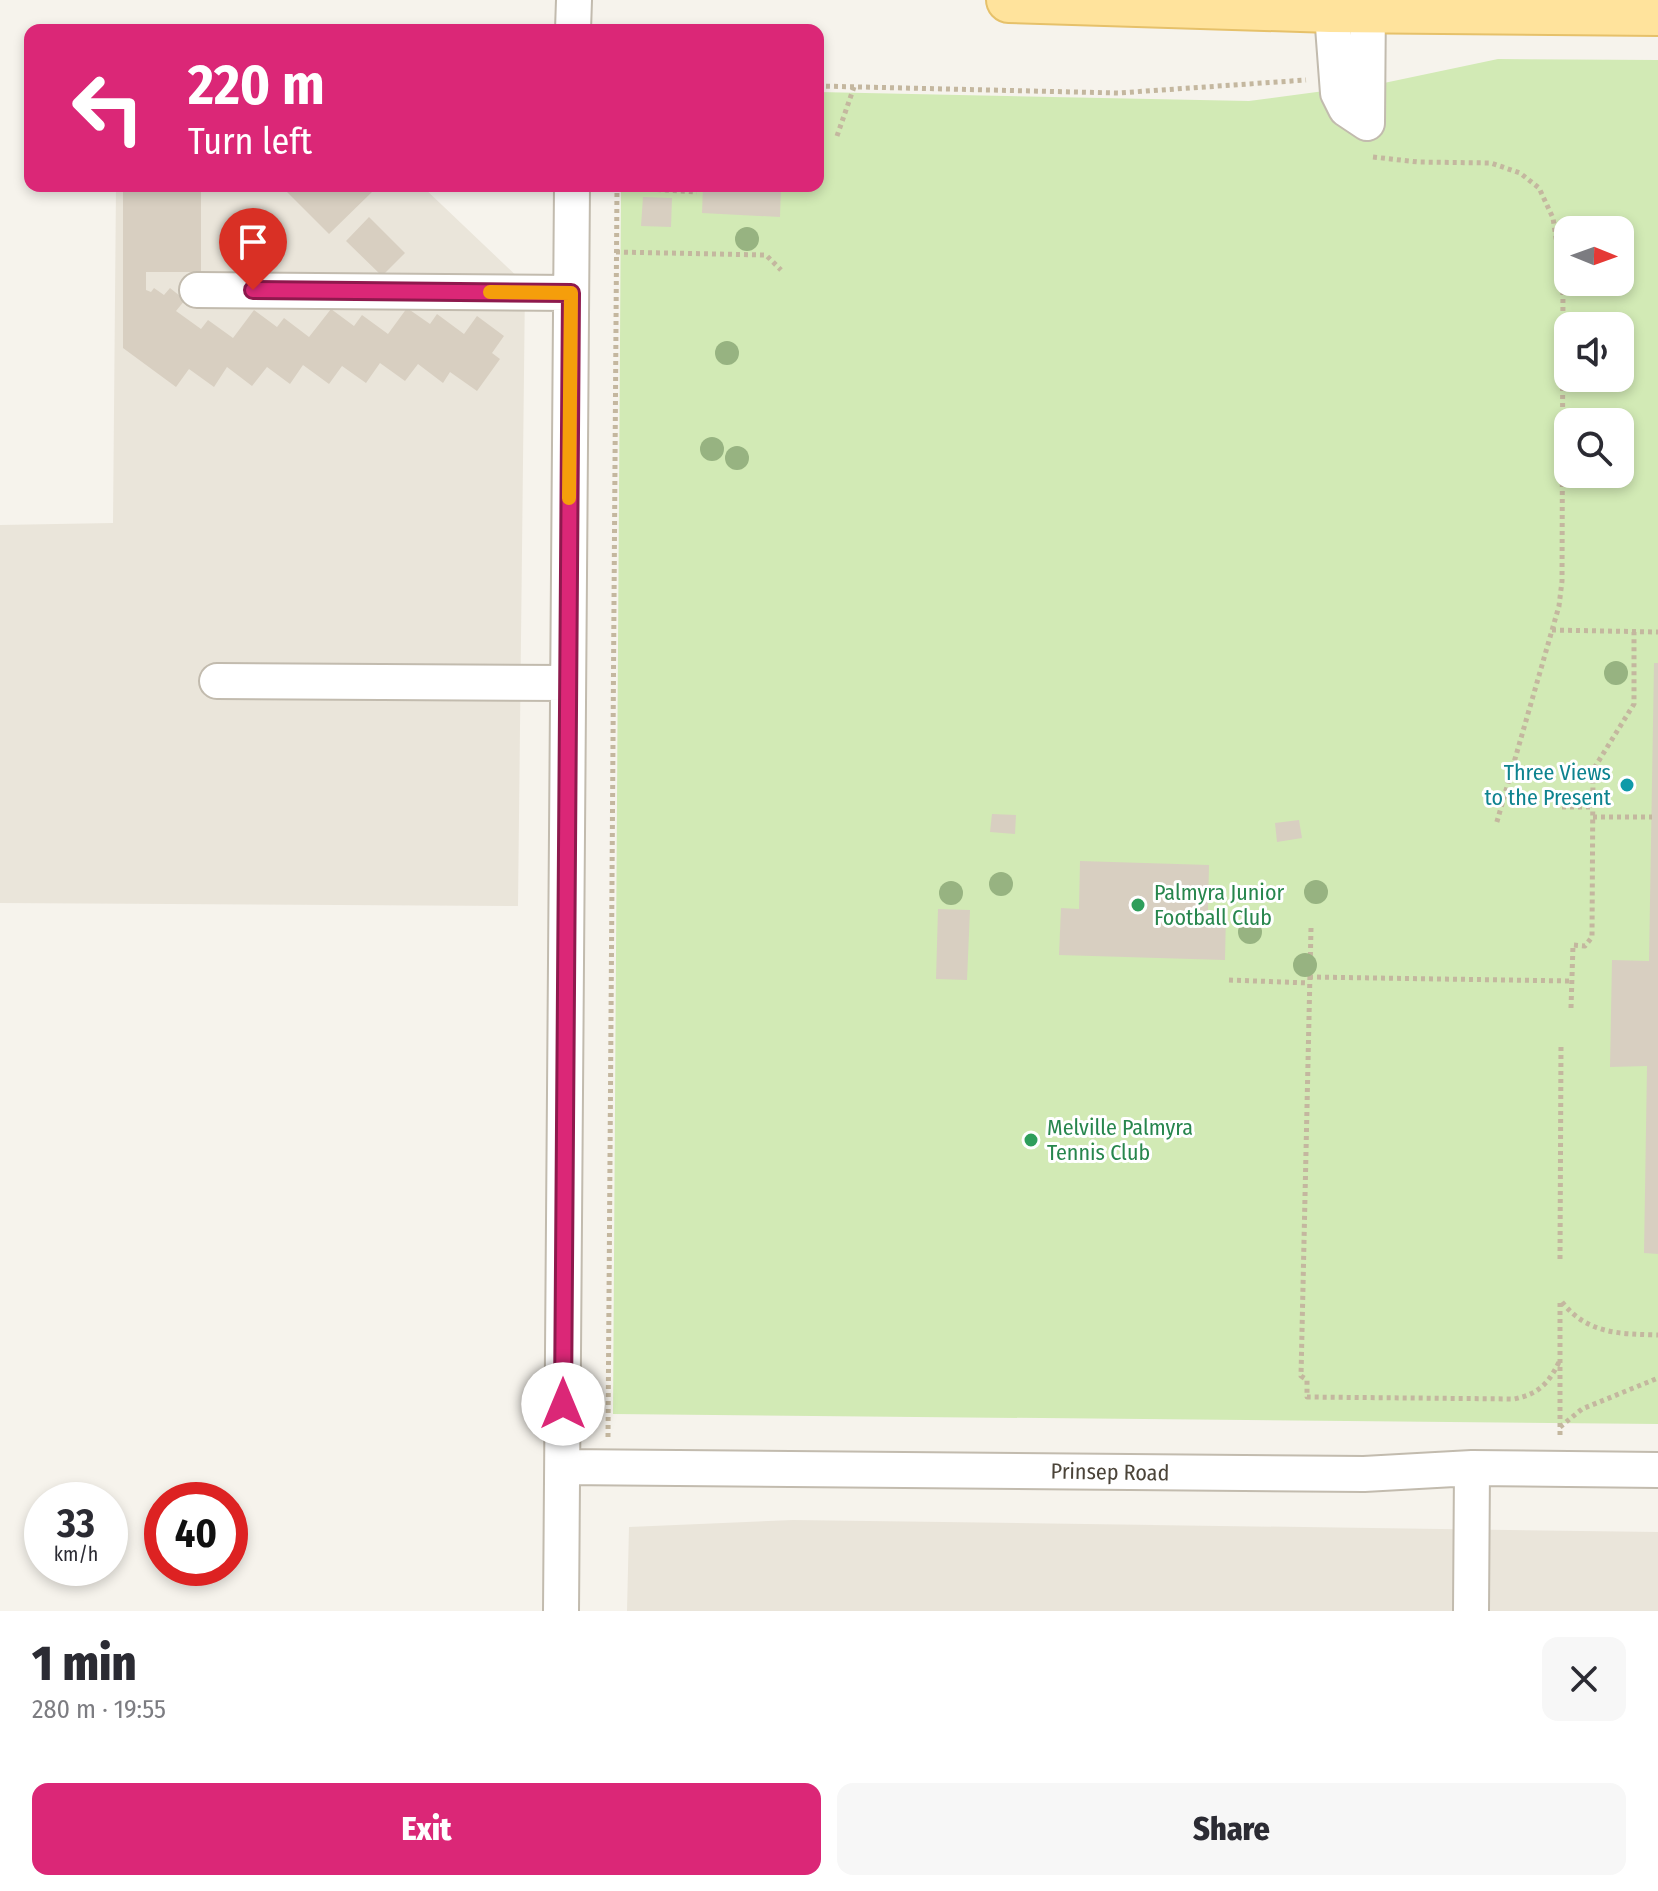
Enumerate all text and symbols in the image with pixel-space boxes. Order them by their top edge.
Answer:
text: 220 m [188,52,325,119]
icon: left [56,56,160,160]
text: Turn left [188,120,312,164]
pin [219,208,287,290]
north arrow [1554,216,1634,296]
map controls [1554,216,1634,488]
icon: arrive [231,220,275,264]
button: sound [1554,312,1634,392]
button: search [1554,408,1634,488]
place label: Three Views to the Present [1485,759,1612,811]
marker: Three Views to the Present [1618,776,1636,794]
place label: Palmyra Junior Football Club [1154,879,1284,931]
marker: Palmyra Junior Football Club [1129,896,1147,914]
place label: Melville Palmyra Tennis Club [1047,1114,1193,1166]
marker: Melville Palmyra Tennis Club [1022,1131,1040,1149]
position arrow [521,1362,605,1446]
street label: Prinsep Road [1050,1457,1170,1487]
speed limit sign: 40 [144,1482,248,1586]
text: 33 [57,1500,95,1548]
text: km/h [54,1542,98,1566]
text: 1 min [32,1635,136,1693]
button: close [1542,1637,1626,1721]
text: 280 m · 19:55 [32,1694,166,1725]
button: Exit [32,1783,821,1875]
button: Share [837,1783,1626,1875]

